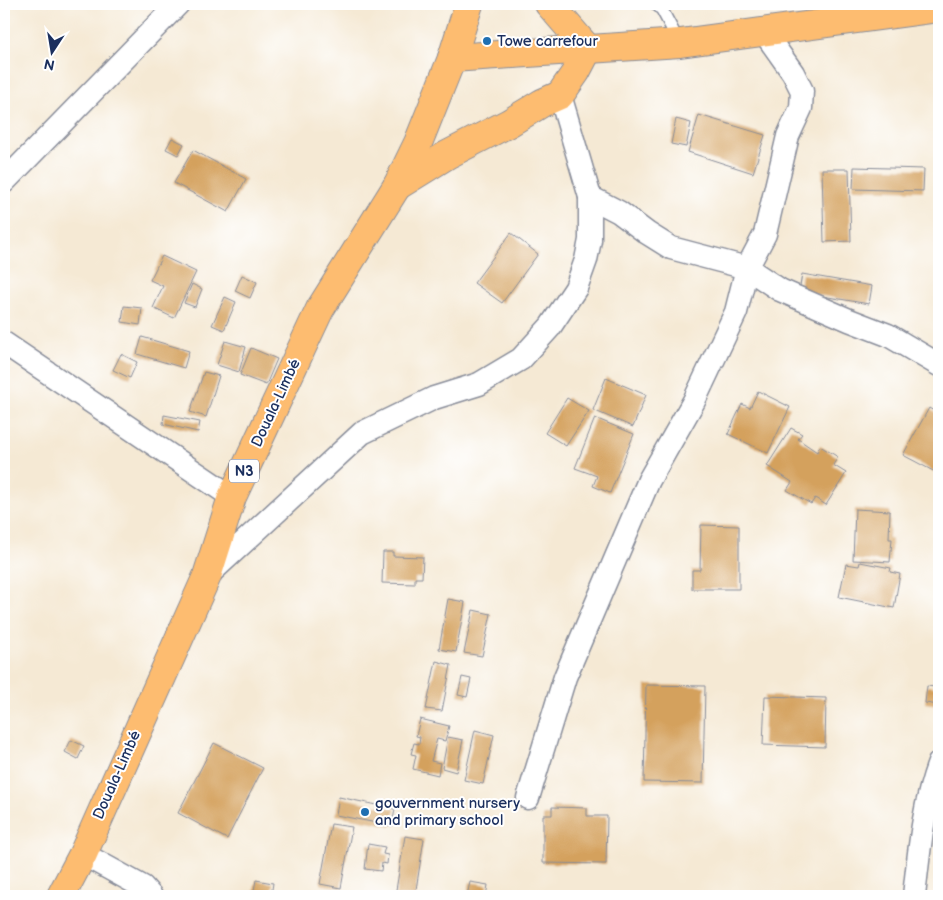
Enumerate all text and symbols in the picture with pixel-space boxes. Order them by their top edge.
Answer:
north arrow [28,28,78,78]
place label: Towe carrefour [497,32,598,51]
marker: Towe carrefour [481,35,493,47]
text: N [42,55,56,74]
street label: Douala-Limbé [247,356,305,450]
road number: N3 [229,460,259,482]
street label: Douala-Limbé [89,728,145,822]
place label: gouvernment nursery and primary school [375,794,520,830]
marker: gouvernment nursery and primary school [359,806,371,818]

